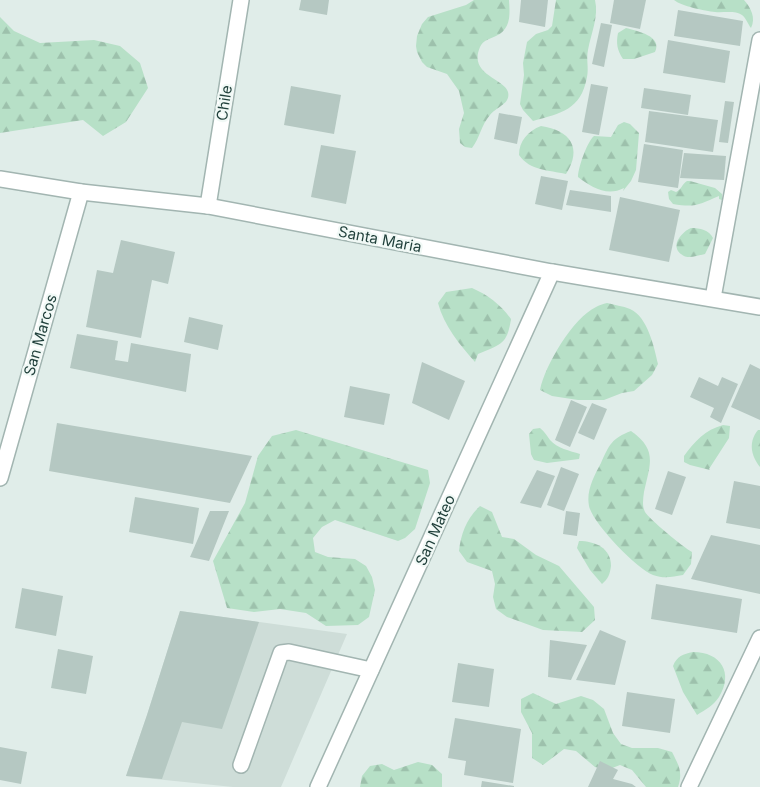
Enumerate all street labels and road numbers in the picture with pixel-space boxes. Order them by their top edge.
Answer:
street label: Chile [212,84,236,122]
street label: Santa Maria [337,222,423,256]
street label: San Marcos [19,292,61,378]
street label: San Mateo [411,492,459,568]

